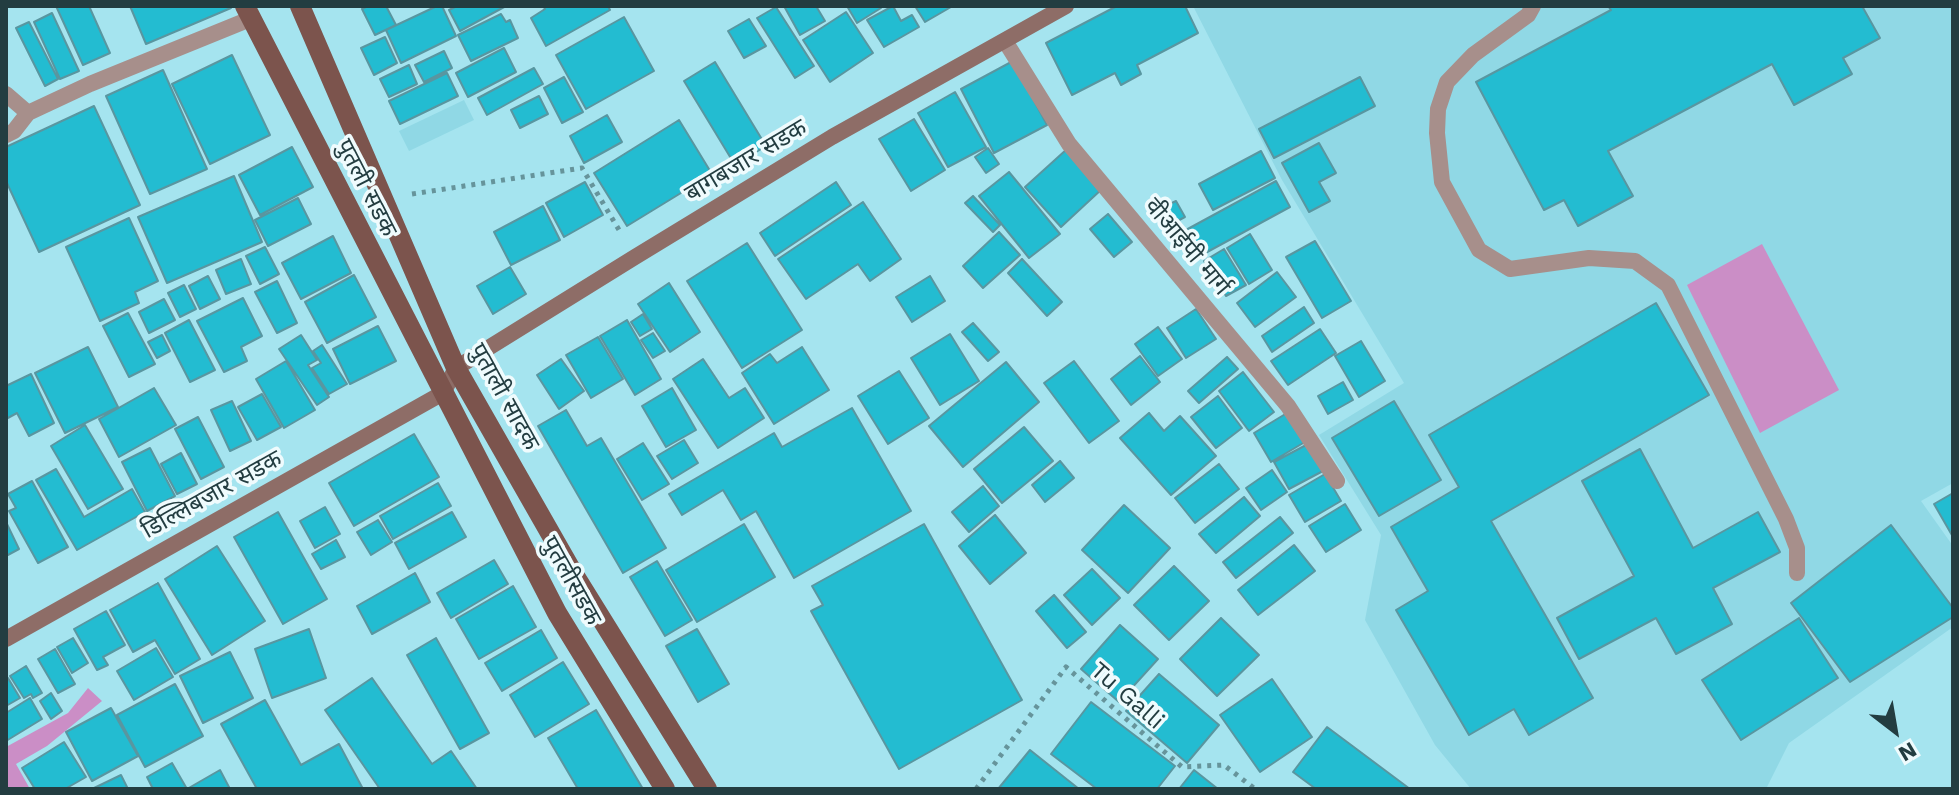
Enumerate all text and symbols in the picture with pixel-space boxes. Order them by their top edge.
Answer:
street label: बागबजार सडक [680,113,812,209]
street label: पुतली सडक [329,134,403,242]
street label: वीआईपी मार्ग [1138,193,1236,301]
street label: पुताली सादक [463,338,545,456]
street label: डिल्लिबजार सडक [137,445,287,545]
street label: पुतलीसडक [535,531,607,631]
street label: Tu Galli [1084,656,1170,736]
north arrow [1855,691,1935,771]
text: N [1894,737,1921,767]

